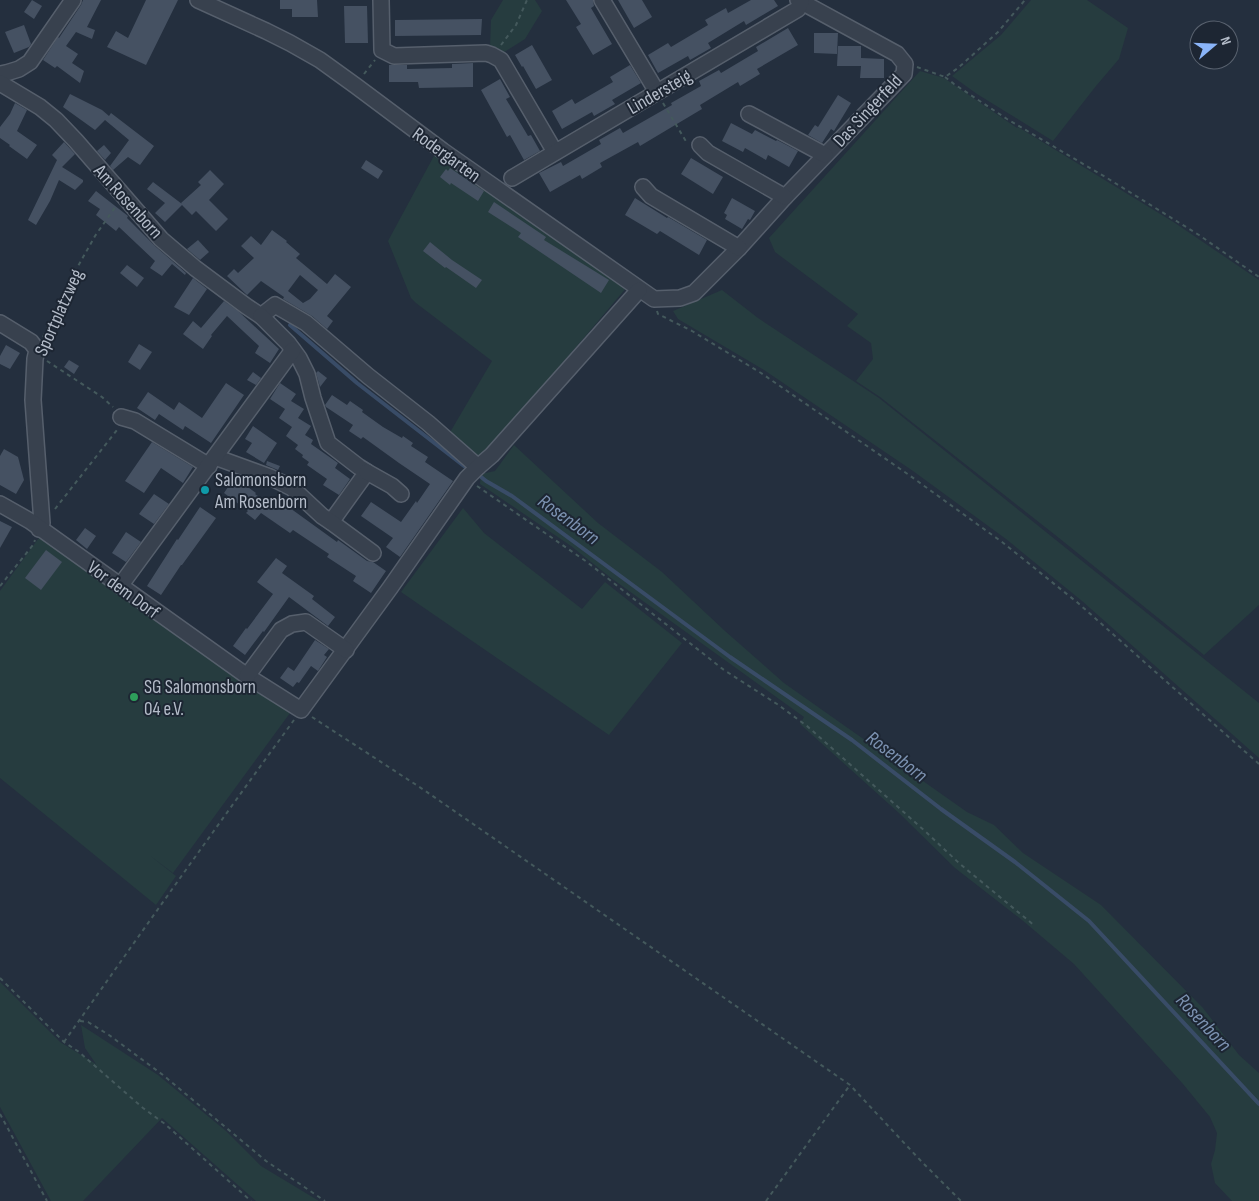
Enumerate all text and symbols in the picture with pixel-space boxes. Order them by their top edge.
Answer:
north arrow [1189,20,1239,70]
text: N [1217,35,1235,47]
street label: Lindersteig [623,64,696,120]
street label: Das Singerfeld [829,70,908,152]
street label: Rodergarten [408,123,485,188]
street label: Am Rosenborn [88,159,167,244]
street label: Sportplatzweg [30,265,89,360]
place label: Salomonsborn Am Rosenborn [214,469,307,514]
marker: Salomonsborn Am Rosenborn [199,484,211,496]
water label: Rosenborn [533,489,604,550]
street label: Vor dem Dorf [83,556,164,624]
place label: SG Salomonsborn 04 e.V. [144,676,256,721]
marker: SG Salomonsborn 04 e.V. [128,691,140,703]
water label: Rosenborn [861,726,932,788]
water label: Rosenborn [1171,989,1236,1057]

